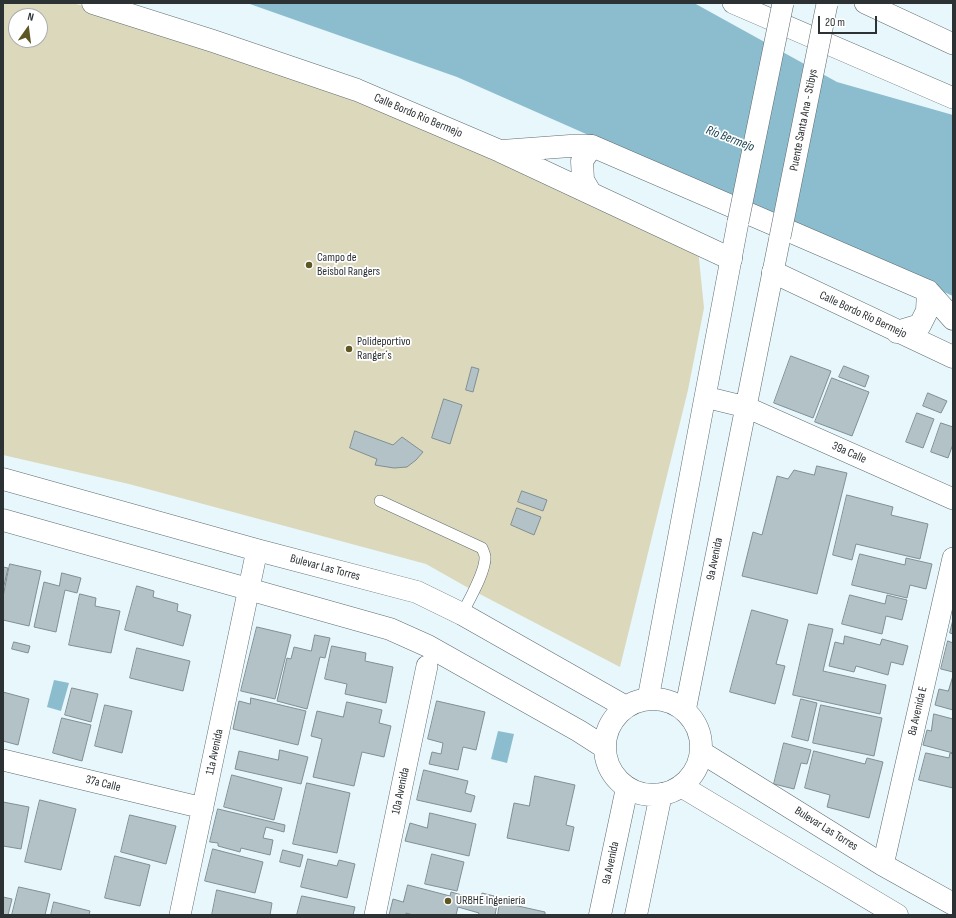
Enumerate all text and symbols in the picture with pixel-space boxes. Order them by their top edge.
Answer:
north arrow [8,8,48,48]
scale bar [820,8,879,34]
text: N [26,10,35,24]
text: 20 m [825,15,845,30]
street label: Puente Santa Ana - Stibys [787,68,821,172]
street label: Calle Bordo Río Bermejo [372,91,464,141]
water label: Río Bermejo [704,123,756,155]
place label: Campo de Beisbol Rangers [317,251,380,279]
marker: Campo de Beisbol Rangers [304,260,314,270]
street label: Calle Bordo Río Bermejo [817,288,909,342]
place label: Polideportivo Ranger´s [357,335,411,363]
marker: Polideportivo Ranger´s [344,344,354,354]
street label: 39a Calle [829,439,869,467]
street label: 9a Avenida [704,536,726,582]
street label: Bulevar Las Torres [288,552,362,584]
street label: 8a Avenida E [905,685,931,737]
street label: 11a Avenida [203,728,227,776]
street label: 10a Avenida [389,766,413,816]
street label: 37a Calle [84,773,122,795]
street label: Bulevar Las Torres [792,804,860,854]
street label: 9a Avenida [599,840,623,886]
place label: URBHE Ingeniería [456,894,525,908]
marker: URBHE Ingeniería [443,896,453,906]

